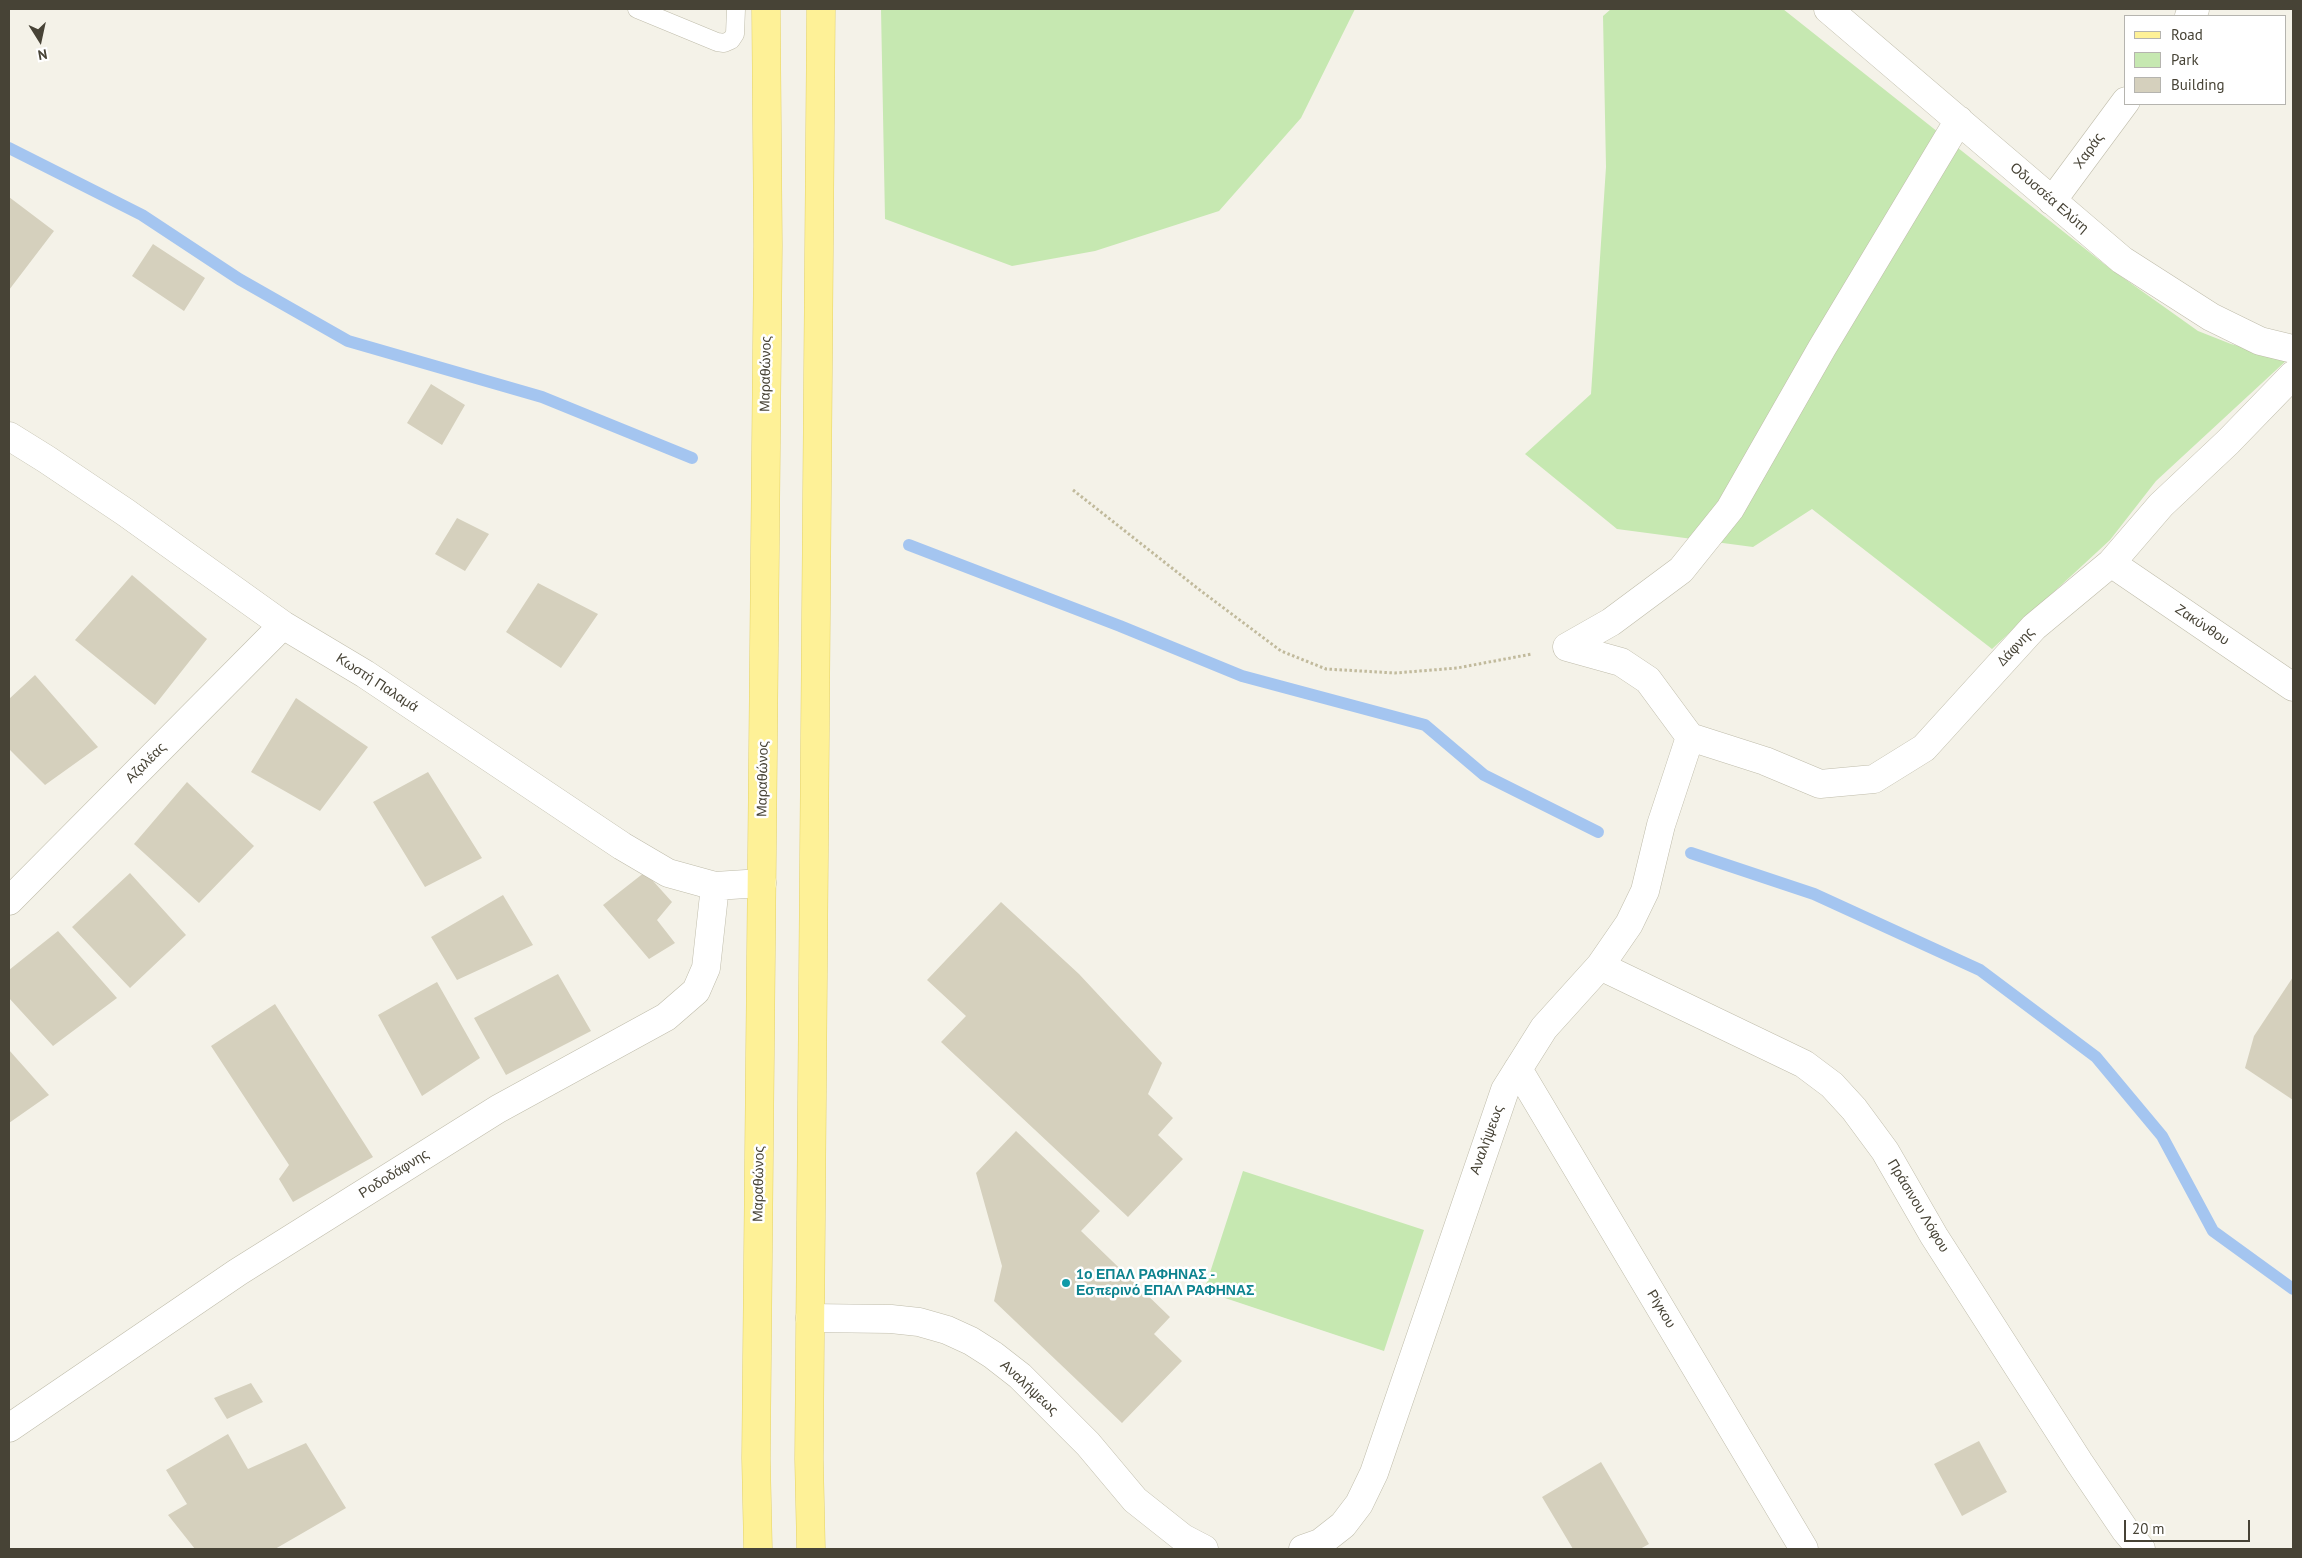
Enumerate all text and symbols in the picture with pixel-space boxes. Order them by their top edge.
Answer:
north arrow [15,15,65,65]
legend [2124,15,2287,105]
text: Road [2171,25,2203,44]
text: N [37,45,49,64]
text: Park [2171,50,2199,69]
text: Building [2171,75,2225,94]
street label: Χαράς [2070,130,2108,172]
street label: Οδυσσέα Ελύτη [2006,159,2092,237]
street label: Μαραθώνος [757,336,775,412]
street label: Ζακύνθου [2172,601,2232,649]
street label: Δάφνης [1994,624,2038,670]
street label: Κωστή Παλαμά [333,650,421,716]
street label: Αζαλέας [122,739,170,787]
street label: Μαραθώνος [754,741,772,817]
street label: Αναλήψεως [1467,1103,1507,1177]
street label: Ροδοδάφνης [356,1146,432,1202]
street label: Μαραθώνος [750,1146,768,1222]
street label: Πράσινου Λόφου [1884,1156,1952,1256]
place label: 1ο ΕΠΑΛ ΡΑΦΗΝΑΣ - Εσπερινό ΕΠΑΛ ΡΑΦΗΝΑΣ [1076,1267,1254,1300]
marker: 1ο ΕΠΑΛ ΡΑΦΗΝΑΣ - Εσπερινό ΕΠΑΛ ΡΑΦΗΝΑΣ [1060,1277,1072,1289]
street label: Ρίγκου [1643,1287,1679,1331]
street label: Αναλήψεως [997,1357,1061,1419]
scale bar [2127,1510,2253,1542]
text: 20 m [2132,1519,2165,1538]

